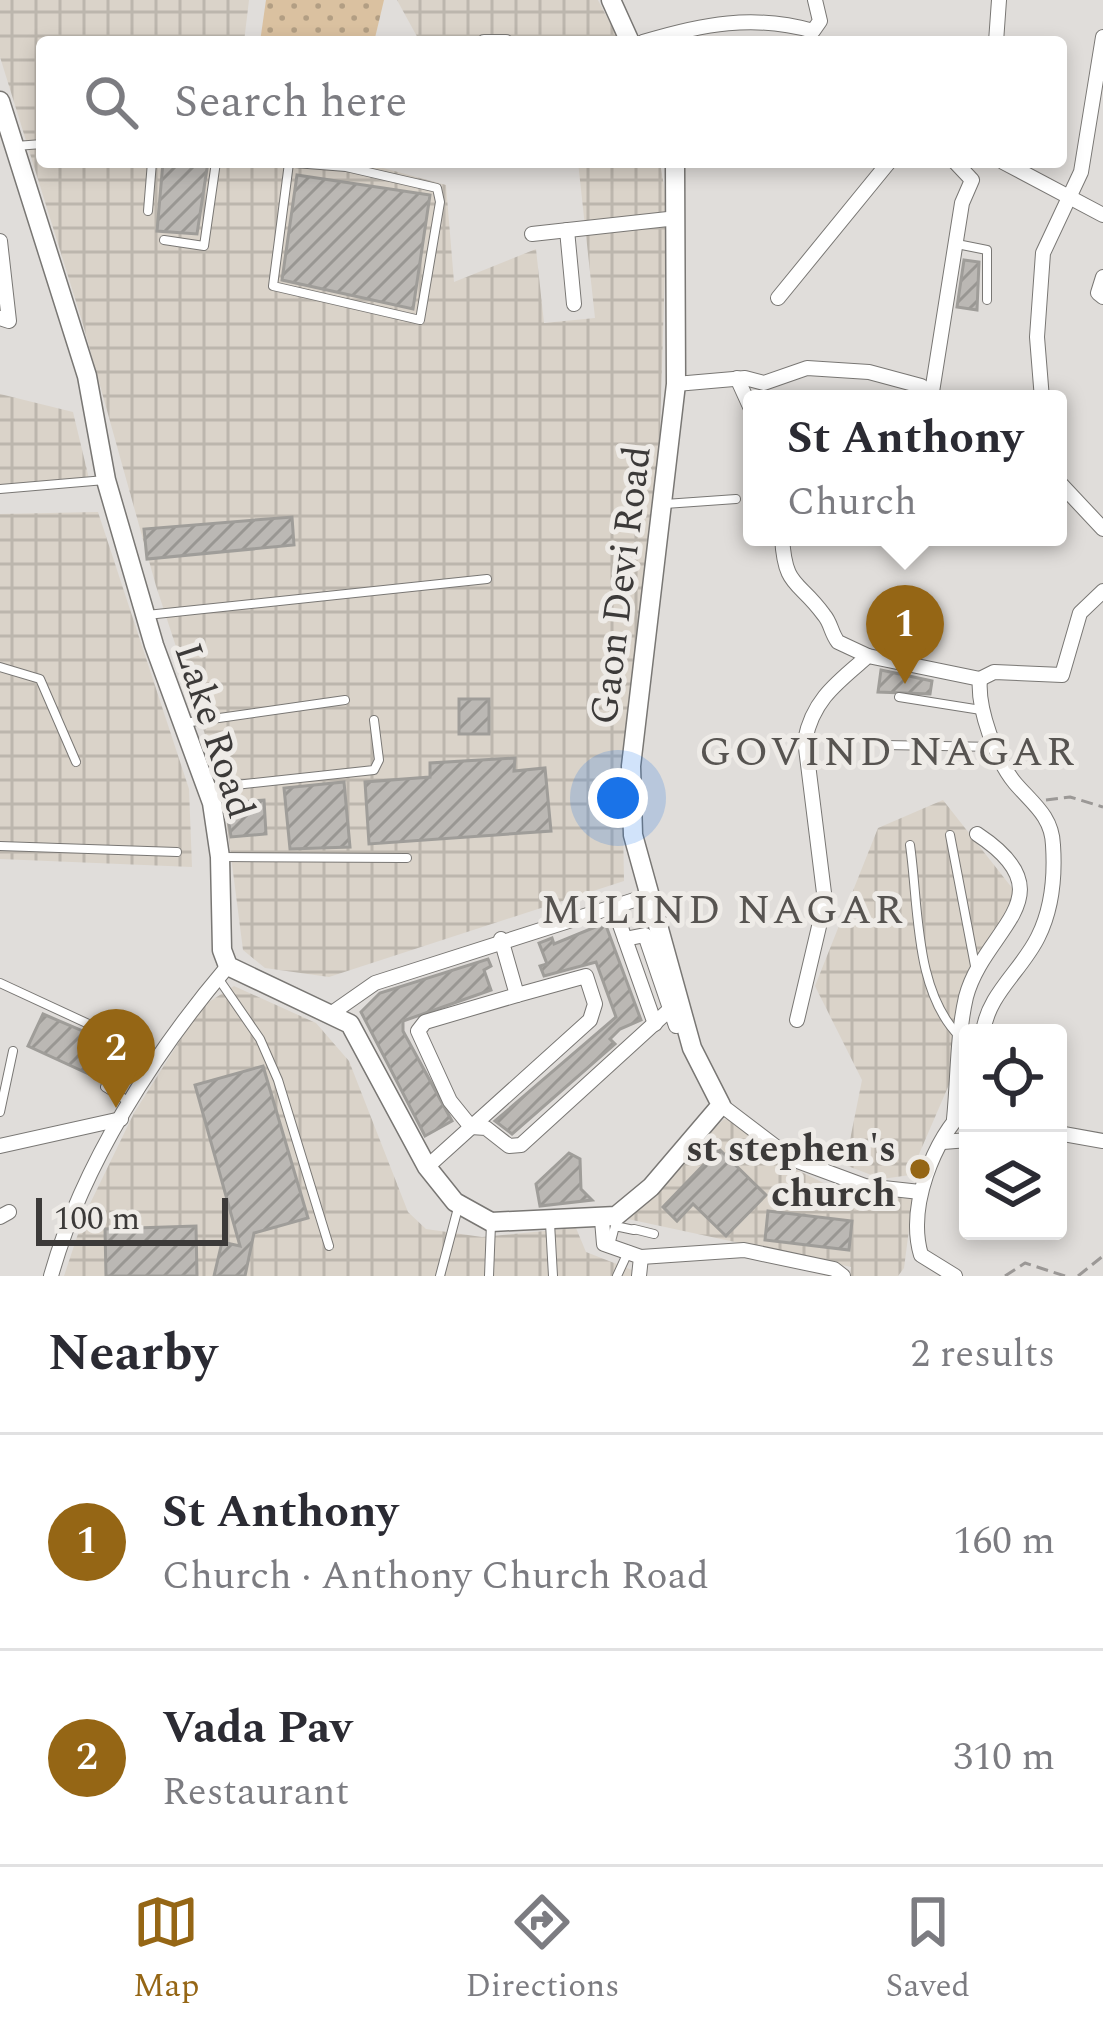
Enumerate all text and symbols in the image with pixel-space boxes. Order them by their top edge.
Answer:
search box [36,36,1067,168]
text: Search here [174,68,407,137]
icon: search [78,69,144,135]
popup [743,390,1067,546]
text: St Anthony [787,404,1023,473]
street label: Gaon Devi Road [575,443,668,728]
text: Church [787,473,917,532]
pin: 1 [866,585,944,684]
street label: Lake Road [158,636,270,826]
district label: GOVIND NAGAR [699,721,1077,784]
your location [588,768,648,828]
district label: MILIND NAGAR [541,879,905,942]
pin: 2 [77,1009,155,1108]
map controls [959,1024,1067,1240]
button: locate [959,1024,1067,1132]
place label: st stephen's church [686,1120,896,1224]
button: layers [959,1132,1067,1240]
marker: st stephen's church [907,1156,933,1182]
scale bar [36,1192,228,1245]
text: 100 m [54,1194,140,1244]
text: Nearby [48,1315,217,1393]
text: 2 results [911,1325,1055,1384]
text: St Anthony [162,1478,398,1547]
text: 1 [76,1512,98,1571]
text: 160 m [953,1512,1055,1571]
text: Church · Anthony Church Road [162,1547,709,1606]
text: Vada Pav [162,1694,352,1763]
text: 2 [76,1728,98,1787]
text: 310 m [953,1728,1055,1787]
text: Restaurant [162,1763,349,1822]
tab: Map [133,1889,199,2011]
tab: Directions [465,1889,619,2011]
tab: Saved [885,1889,970,2011]

